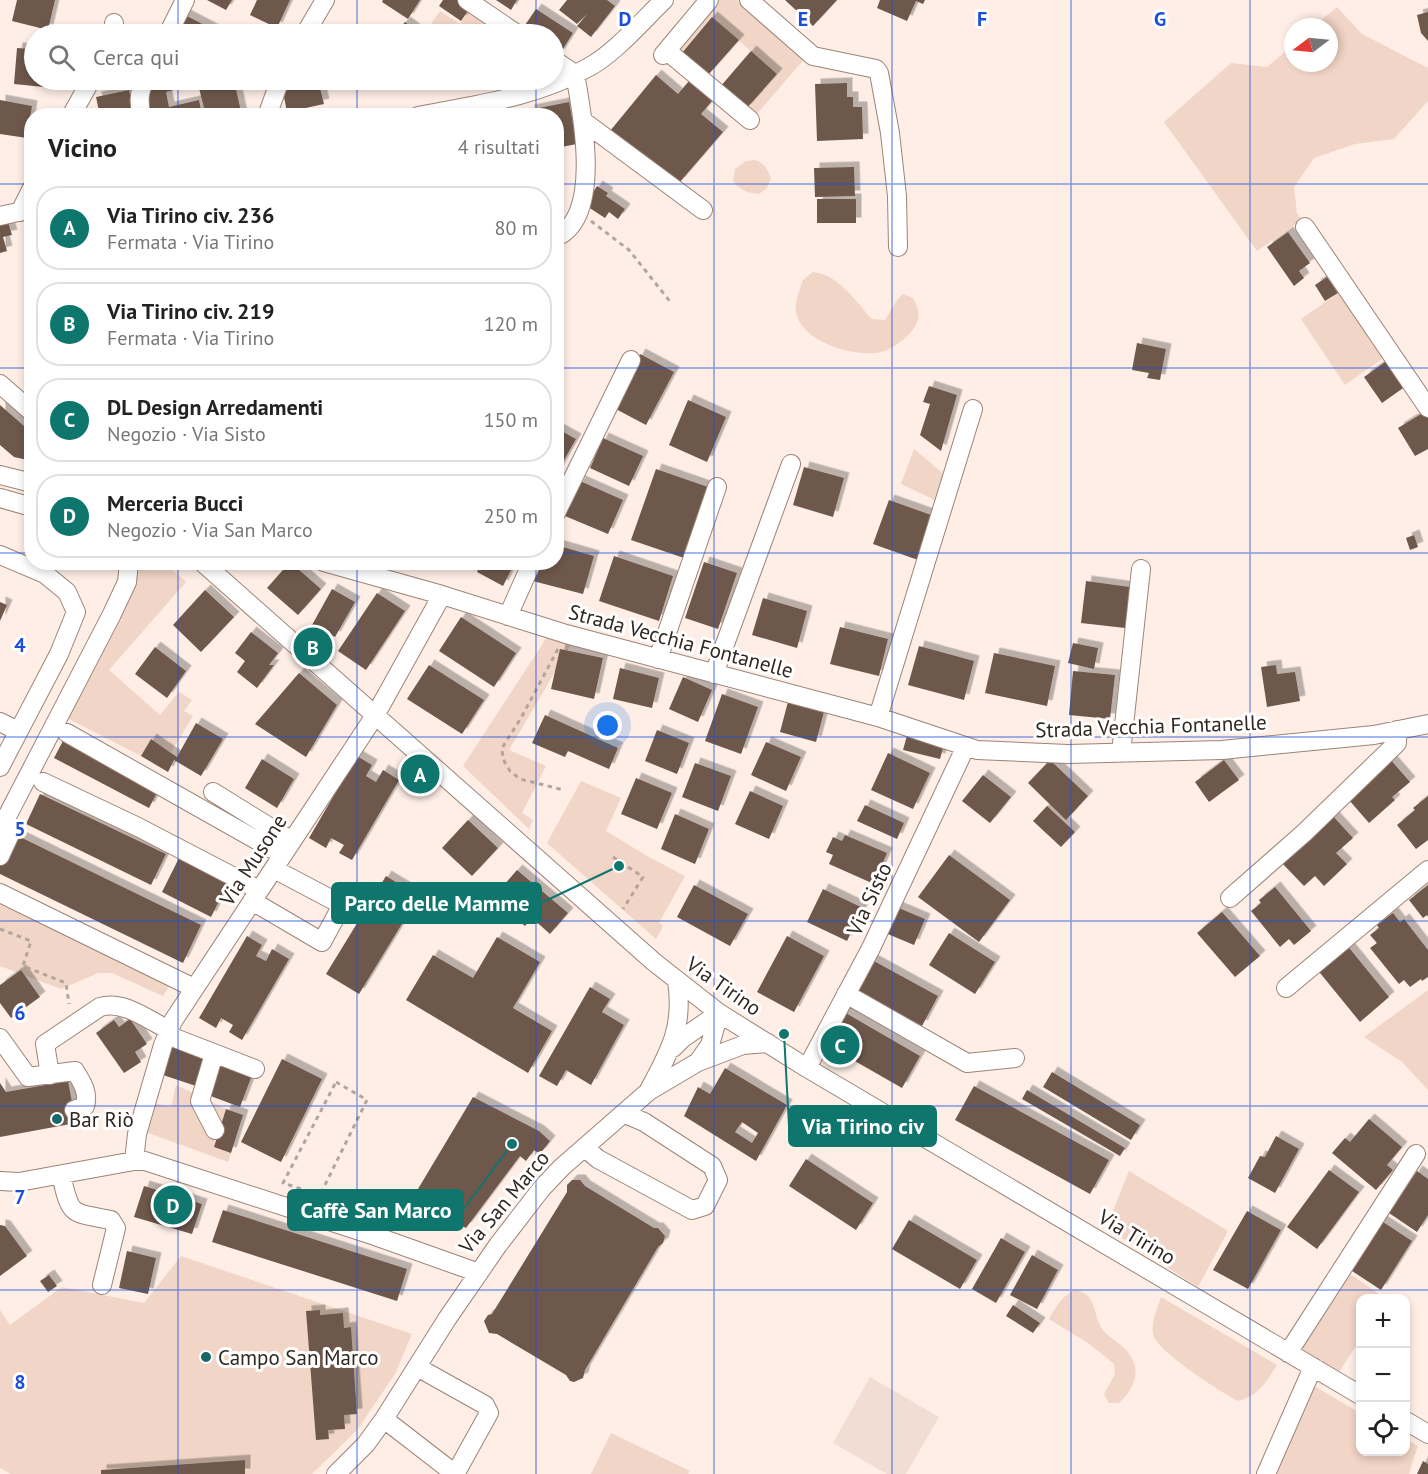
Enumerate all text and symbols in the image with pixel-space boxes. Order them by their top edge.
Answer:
text: D [619,6,632,32]
text: E [798,6,808,32]
text: F [977,6,987,32]
text: G [1154,6,1166,32]
north arrow [1284,18,1338,72]
search box [24,24,564,90]
icon: search [45,41,78,74]
text: Cerca qui [93,43,180,71]
text: Vicino [48,131,117,164]
text: 4 risultati [458,134,540,160]
text: Via Tirino civ. 236 [107,201,275,229]
text: A [63,215,76,241]
text: 80 m [495,215,538,241]
text: Fermata · Via Tirino [107,229,274,255]
text: Via Tirino civ. 219 [107,297,275,325]
text: B [64,311,75,337]
text: 120 m [484,311,538,337]
text: Fermata · Via Tirino [107,325,274,351]
text: DL Design Arredamenti [107,393,323,421]
text: C [64,407,75,433]
text: 150 m [484,407,538,433]
text: Negozio · Via Sisto [107,421,266,447]
text: Merceria Bucci [107,489,243,517]
text: D [63,503,76,529]
text: 250 m [484,503,538,529]
text: Negozio · Via San Marco [107,517,313,543]
street label: Strada Vecchia Fontanelle [566,598,796,684]
pin: B [294,624,332,670]
text: 4 [14,632,26,658]
street label: Strada Vecchia Fontanelle [1035,708,1267,744]
your location [593,711,622,740]
pin: A [400,752,440,796]
street label: Via Musone [213,809,293,912]
text: 5 [14,816,26,842]
street label: Via Sisto [840,858,898,941]
callout: Parco delle Mamme [332,883,541,923]
text: Parco delle Mamme [345,889,529,917]
street label: Via Tirino [680,950,767,1022]
text: 6 [14,1000,26,1026]
pin: C [820,1022,860,1068]
place label: Bar Riò [69,1106,134,1133]
callout: Via Tirino civ [789,1106,936,1146]
marker: Bar Riò [50,1112,64,1126]
text: Via Tirino civ [801,1112,925,1140]
street label: Via San Marco [452,1145,555,1260]
pin: D [154,1182,192,1228]
text: 7 [14,1184,26,1210]
callout: Caffè San Marco [288,1190,463,1230]
text: Caffè San Marco [300,1196,452,1224]
street label: Via Tirino [1092,1203,1181,1271]
map controls [1356,1294,1410,1456]
button: + [1356,1294,1410,1348]
place label: Campo San Marco [218,1344,378,1371]
button: − [1356,1348,1410,1402]
marker: Campo San Marco [199,1350,213,1364]
text: 8 [14,1369,26,1395]
button: locate [1356,1402,1410,1456]

